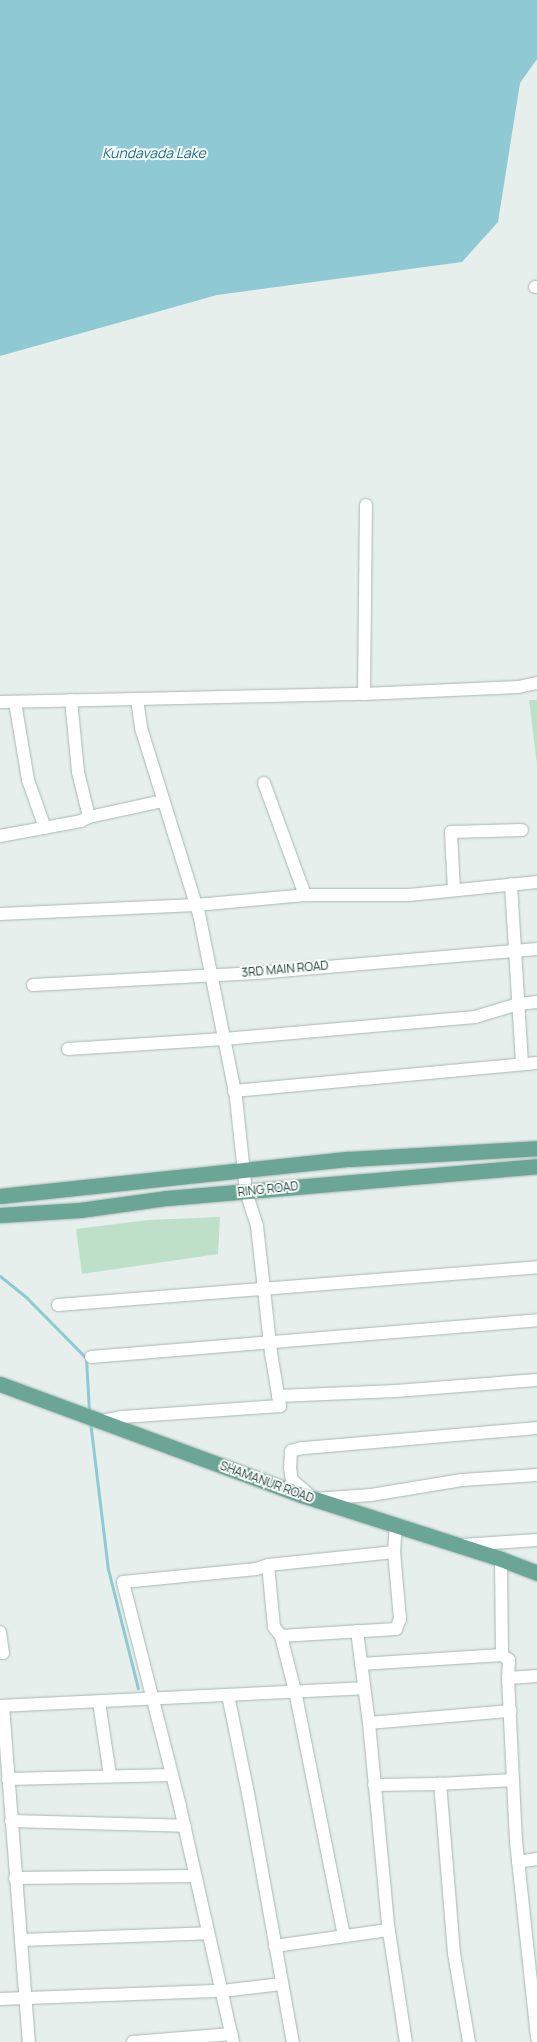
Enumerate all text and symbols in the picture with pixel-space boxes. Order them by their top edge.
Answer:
water label: Kundavada Lake [102,145,206,161]
street label: 3RD MAIN ROAD [241,958,329,980]
street label: RING ROAD [237,1179,299,1199]
street label: SHAMANUR ROAD [218,1458,316,1506]

